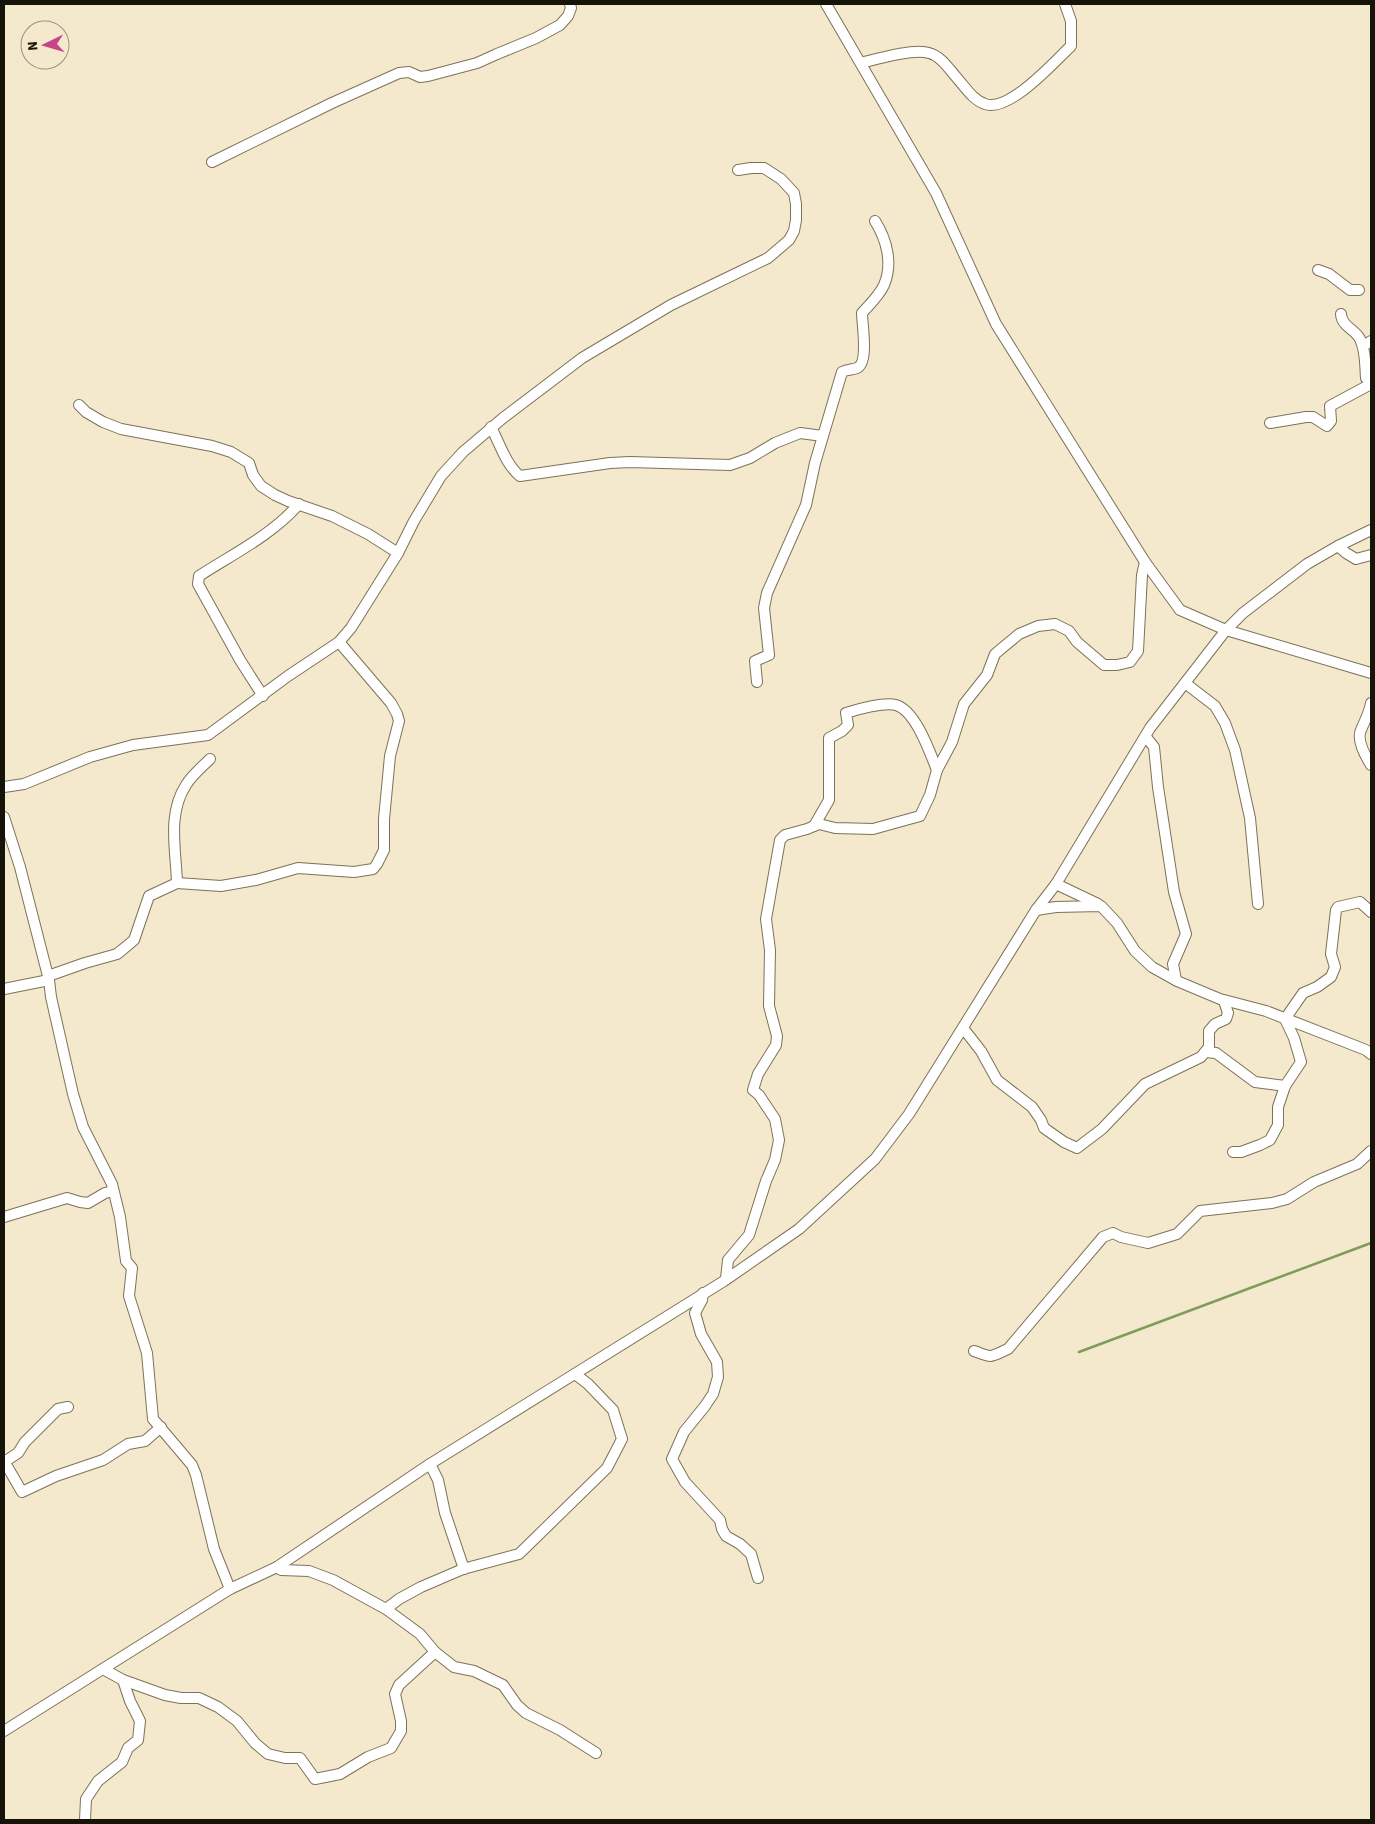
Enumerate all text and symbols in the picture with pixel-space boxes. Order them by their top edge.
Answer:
north arrow [20,20,70,70]
text: N [23,41,43,52]

